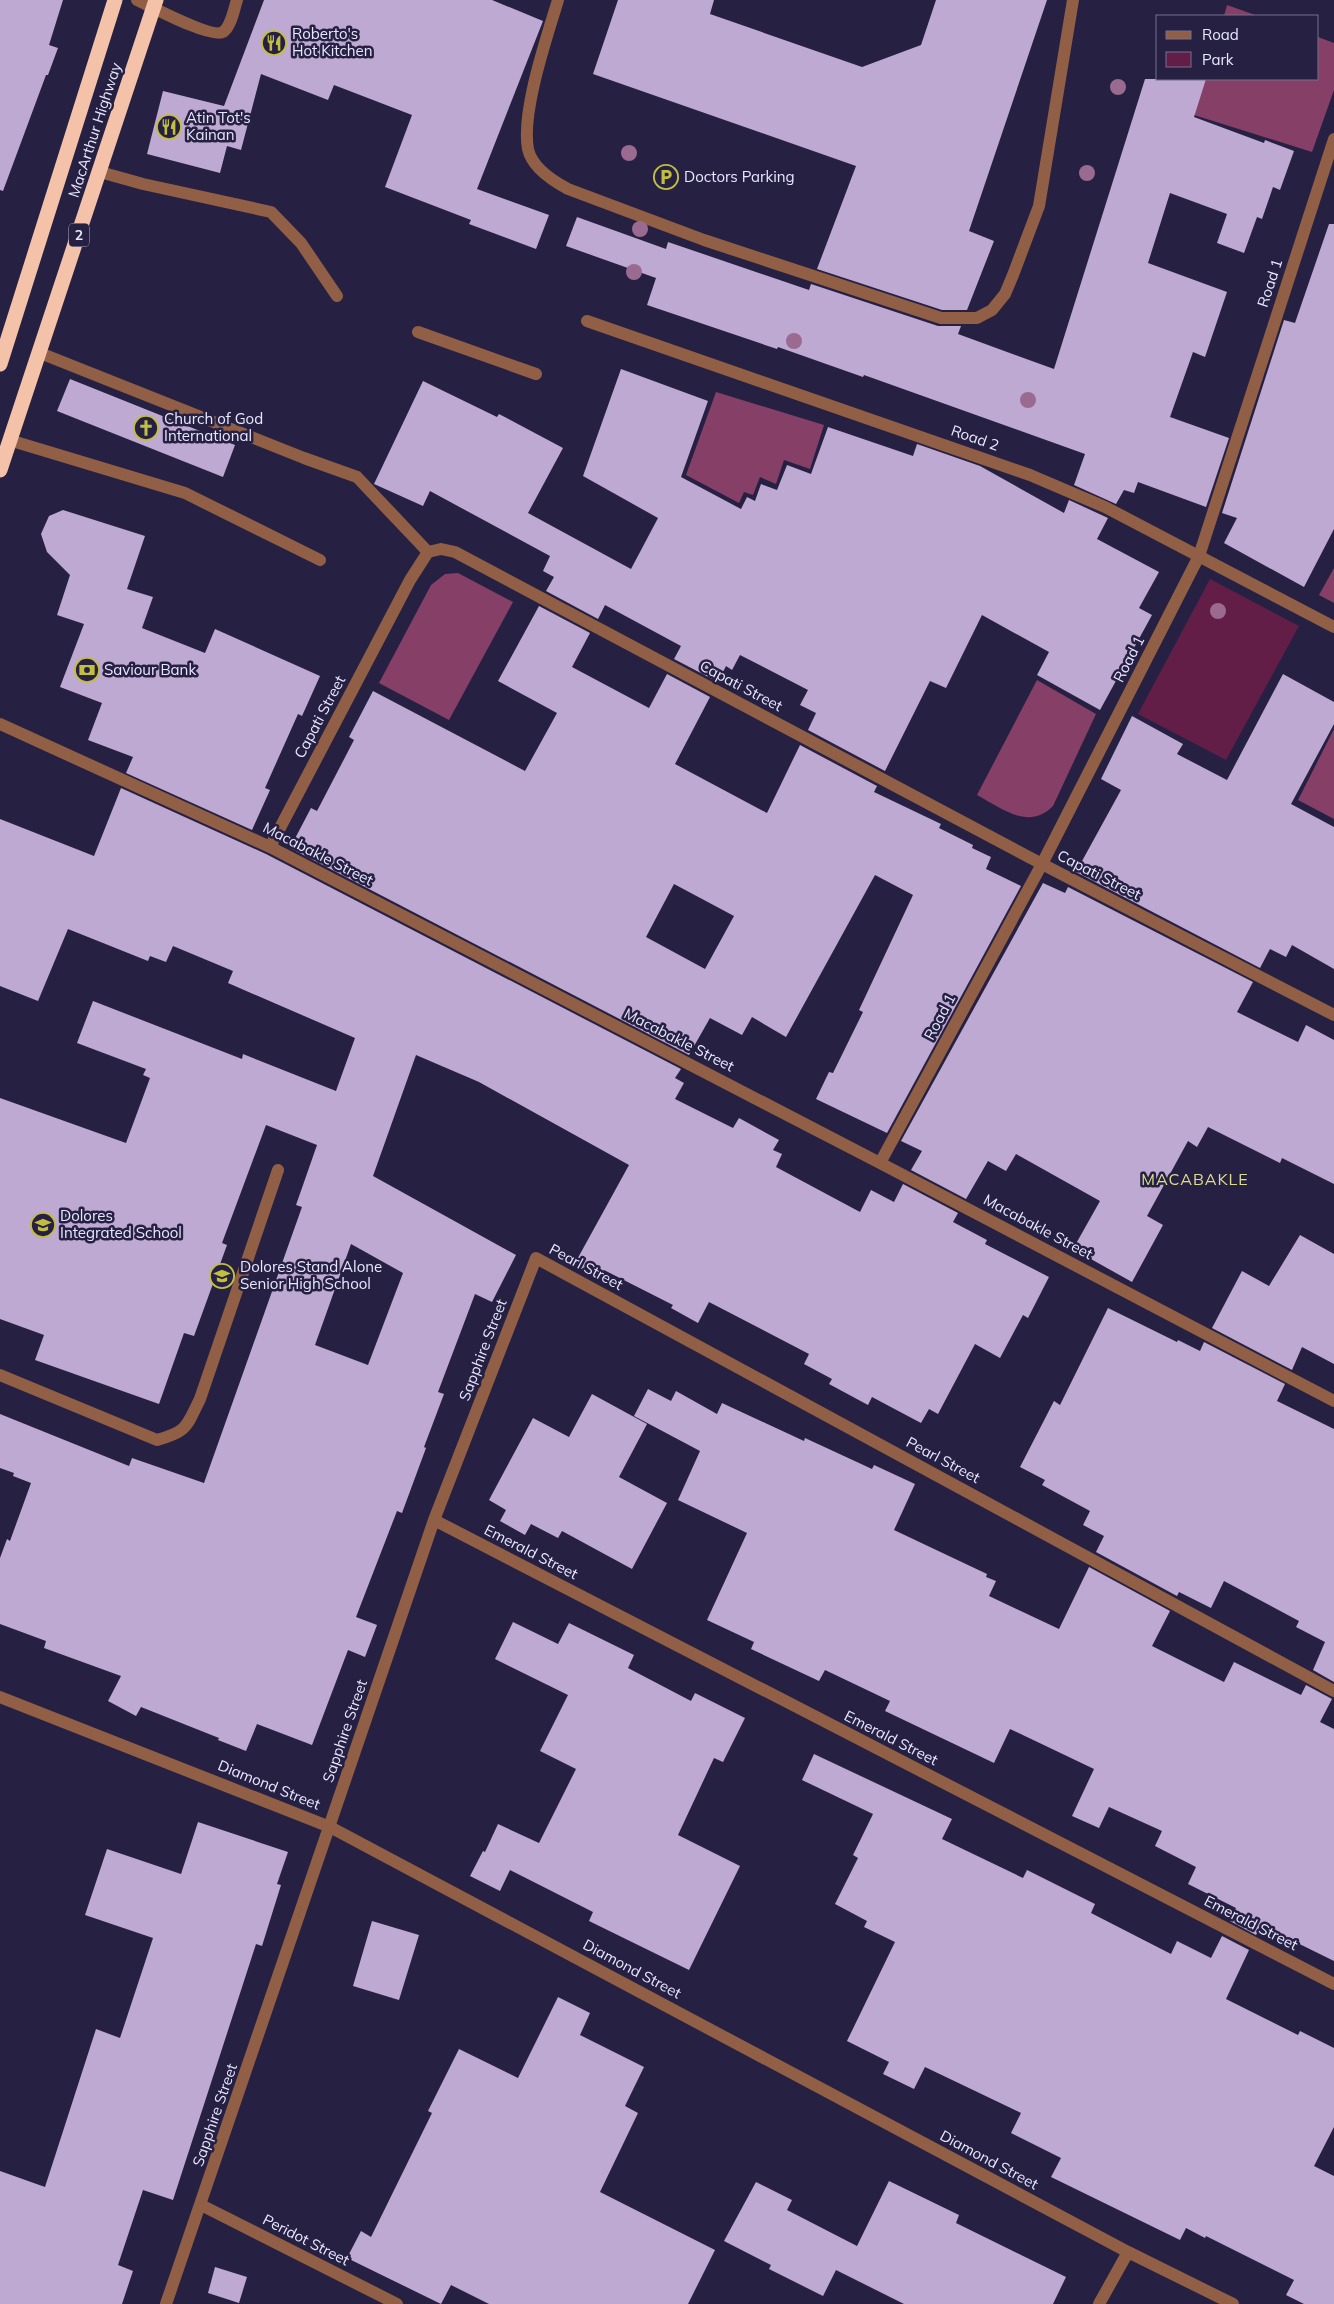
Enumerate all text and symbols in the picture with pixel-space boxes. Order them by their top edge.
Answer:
legend [1156,15,1319,80]
place label: Roberto's Hot Kitchen [292,24,373,60]
text: Road [1202,25,1239,44]
restaurant icon: Roberto's Hot Kitchen [261,30,287,56]
text: Park [1202,50,1234,69]
street label: MacArthur Highway [64,60,125,200]
place label: Atin Tot's Kainan [186,108,251,144]
restaurant icon: Atin Tot's Kainan [156,114,182,140]
parking icon: Doctors Parking [653,164,679,190]
place label: Doctors Parking [684,167,795,186]
road number: 2 [69,224,89,246]
street label: Road 1 [1253,256,1286,309]
place label: Church of God International [164,409,263,445]
church icon: Church of God International [133,415,159,441]
street label: Road 2 [949,420,1002,455]
street label: Road 1 [1109,632,1148,685]
street label: Capati Street [696,656,786,715]
bank icon: Saviour Bank [74,657,100,683]
place label: Saviour Bank [104,660,196,679]
street label: Capati Street [290,672,349,762]
street label: Macabakle Street [260,818,376,890]
street label: Capati Street [1054,845,1144,904]
street label: Road 1 [920,990,960,1043]
street label: Macabakle Street [621,1004,737,1076]
district label: MACABAKLE [1141,1169,1249,1189]
street label: Macabakle Street [980,1190,1096,1263]
place label: Dolores Integrated School [60,1206,182,1242]
school or university icon: Dolores Integrated School [30,1212,56,1238]
street label: Pearl Street [546,1239,626,1294]
place label: Dolores Stand Alone Senior High School [240,1257,382,1293]
school or university icon: Dolores Stand Alone Senior High School [209,1263,235,1289]
street label: Sapphire Street [454,1296,511,1403]
street label: Pearl Street [903,1432,983,1487]
street label: Emerald Street [481,1520,581,1583]
street label: Sapphire Street [318,1677,371,1785]
street label: Emerald Street [841,1706,941,1769]
street label: Diamond Street [215,1755,323,1814]
street label: Emerald Street [1201,1891,1301,1954]
street label: Diamond Street [580,1935,685,2002]
street label: Sapphire Street [188,2061,241,2169]
street label: Diamond Street [937,2126,1042,2193]
street label: Peridot Street [260,2210,353,2270]

